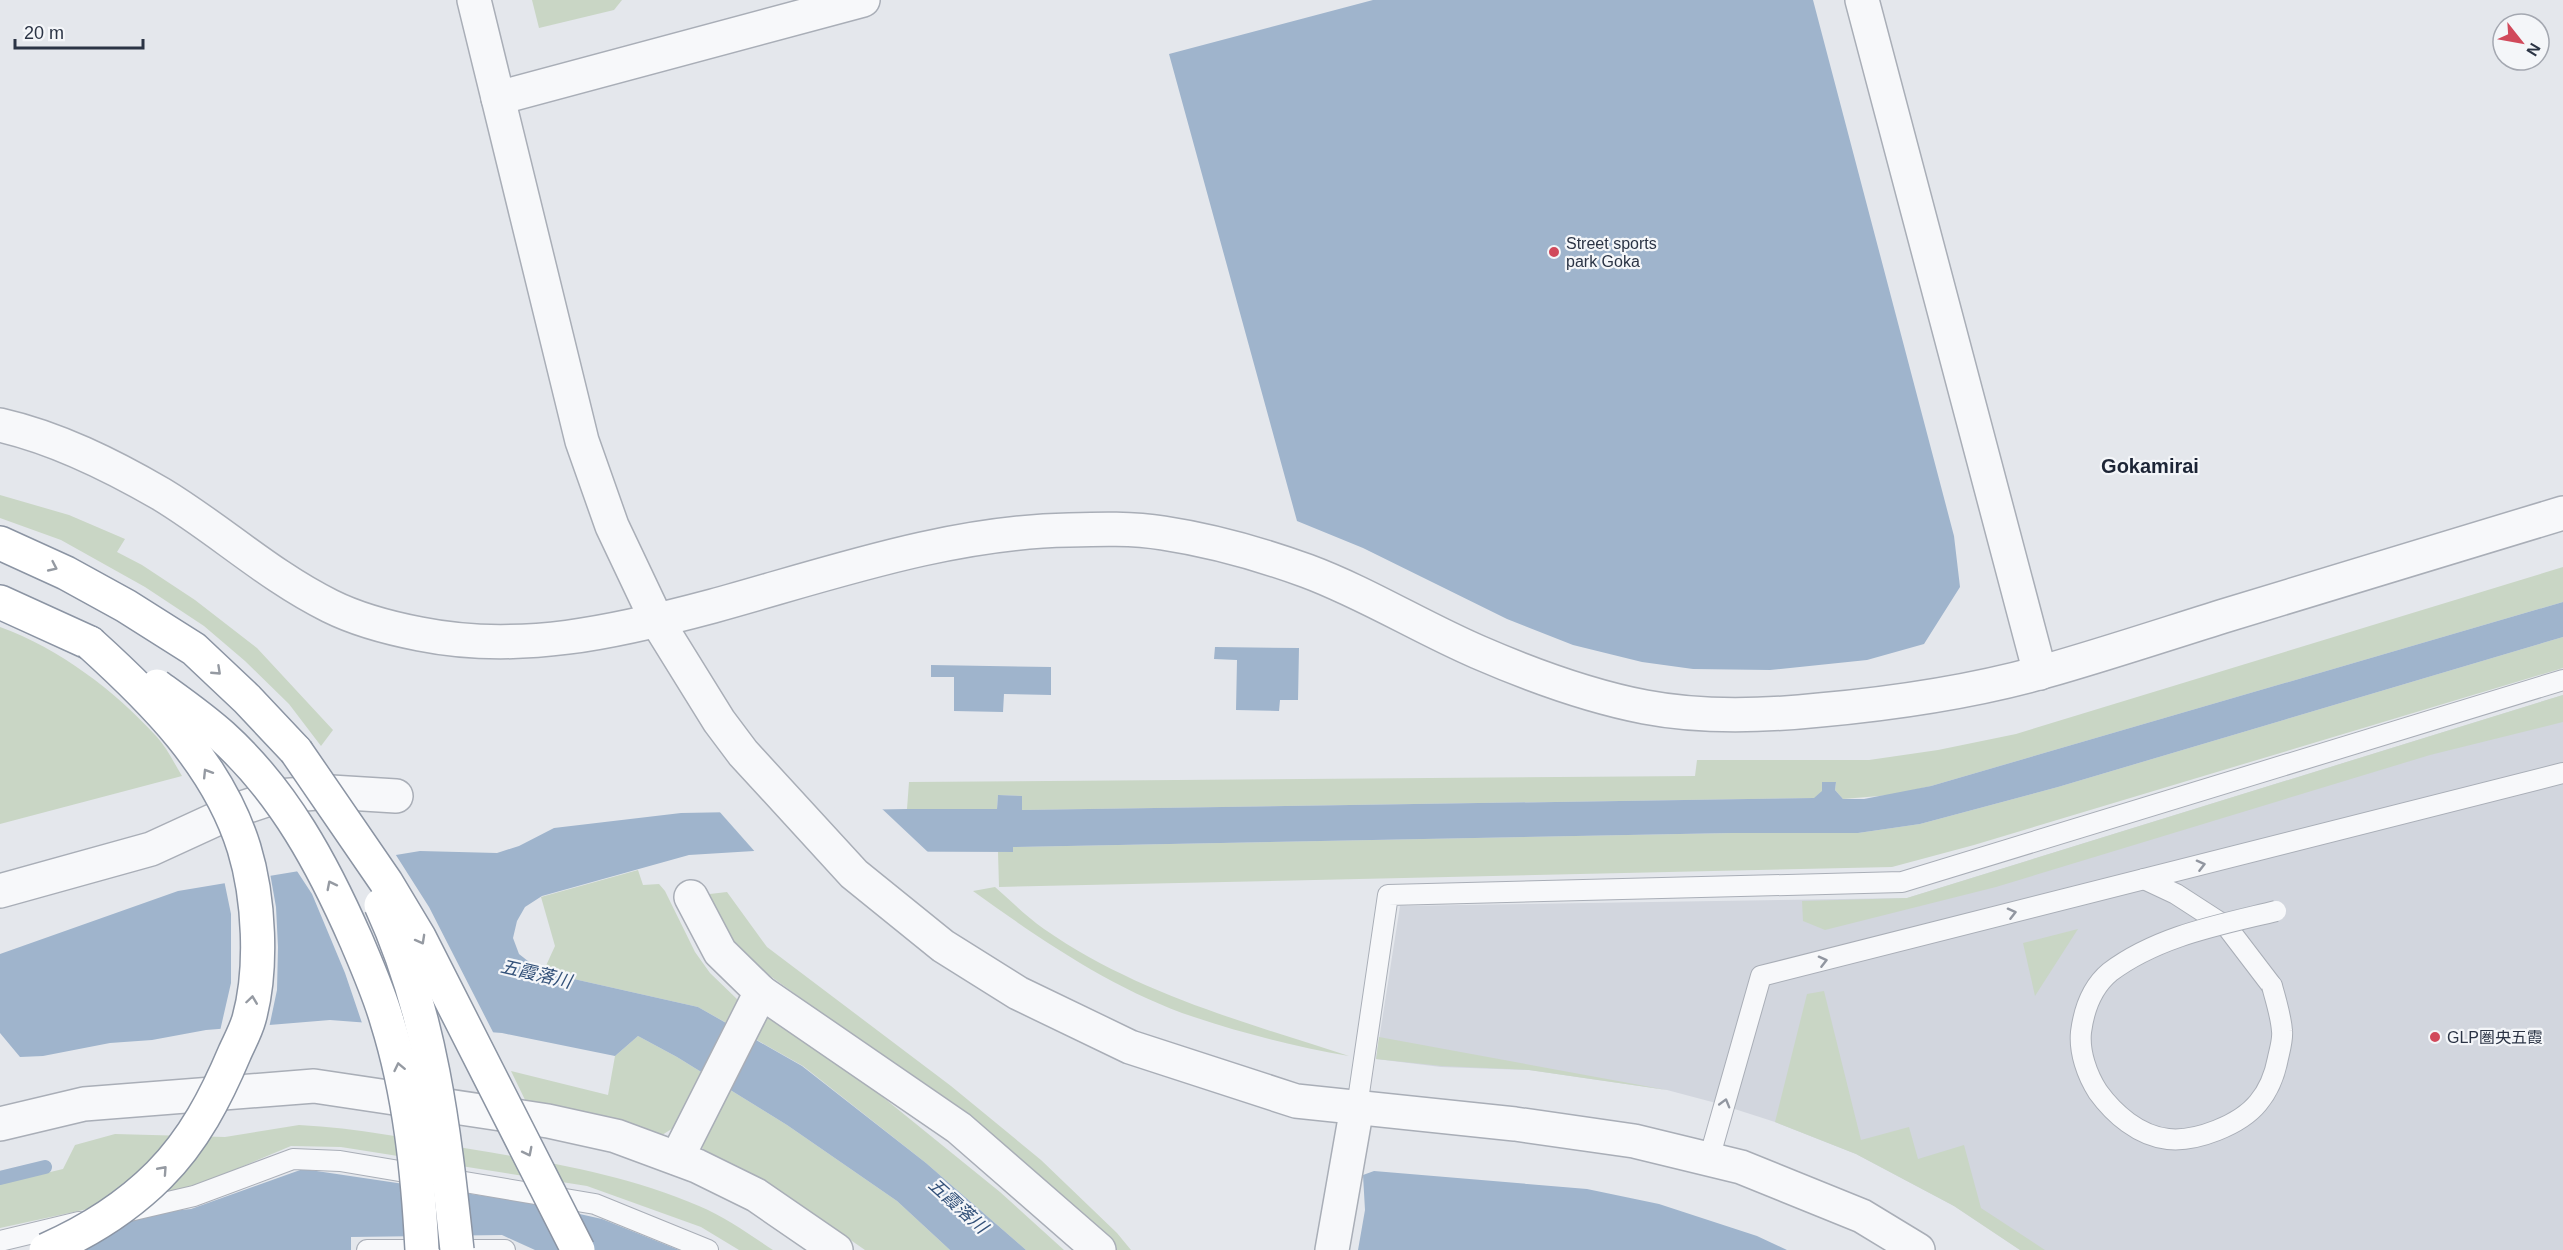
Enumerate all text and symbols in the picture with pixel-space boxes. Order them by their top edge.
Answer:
scale bar [15,12,142,50]
north arrow [2491,12,2551,72]
text: 20 m [24,23,64,43]
text: N [2523,40,2544,59]
place label: Street sports park Goka [1566,235,1657,270]
marker: Street sports park Goka [1547,245,1561,259]
district label: Gokamirai [2101,455,2199,477]
one-way arrow [47,560,58,572]
one-way arrow [211,664,221,675]
one-way arrow [203,769,215,779]
one-way arrow [2196,859,2206,872]
one-way arrow [327,881,338,891]
one-way arrow [2007,907,2017,920]
one-way arrow [414,934,425,944]
one-way arrow [1818,955,1828,968]
water label: 五霞落川 [499,956,575,992]
one-way arrow [245,995,257,1005]
place label: GLP圏央五霞 [2447,1029,2543,1046]
marker: GLP圏央五霞 [2428,1030,2442,1044]
one-way arrow [393,1063,406,1073]
one-way arrow [1718,1098,1730,1109]
one-way arrow [520,1146,532,1157]
one-way arrow [156,1167,167,1177]
water label: 五霞落川 [925,1174,993,1239]

